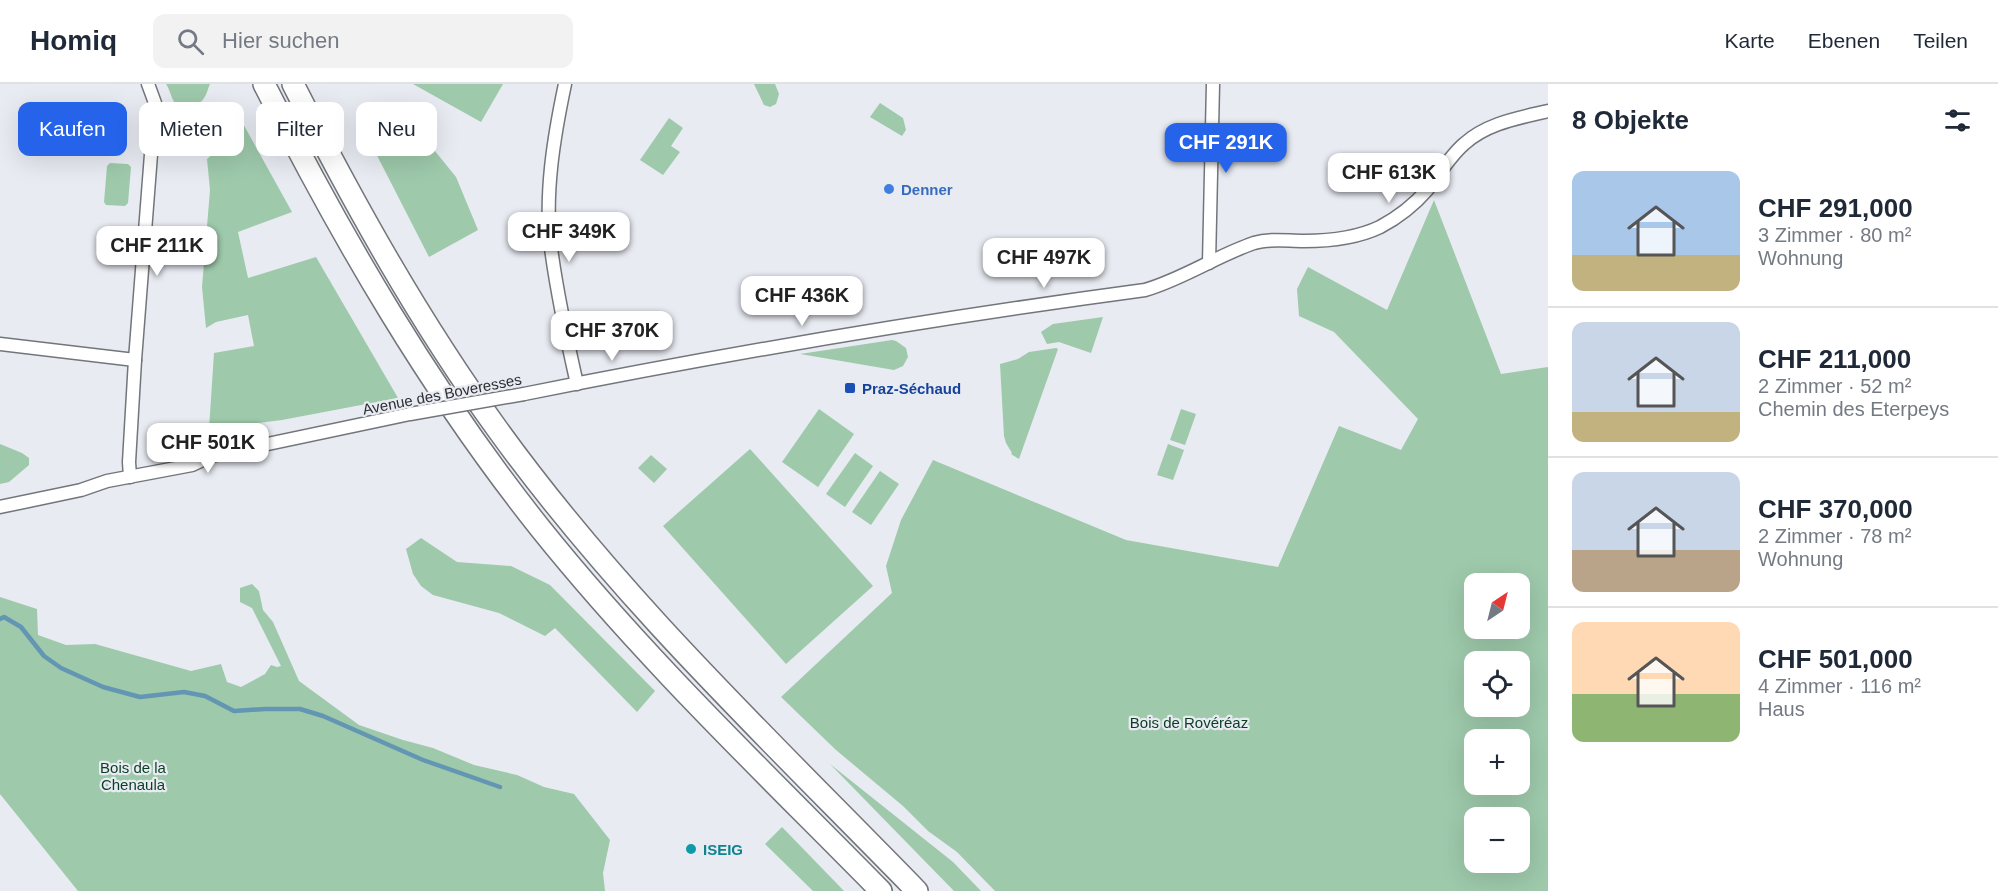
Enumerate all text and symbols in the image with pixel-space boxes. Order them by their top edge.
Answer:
search box [153,14,573,68]
text: Homiq [30,25,117,56]
icon: search [174,25,207,58]
text: Hier suchen [222,28,340,53]
text: Karte [1725,29,1775,52]
text: Ebenen [1808,29,1880,52]
text: Teilen [1913,29,1968,52]
chip: Kaufen [18,102,127,156]
chip: Mieten [139,102,244,156]
chip: Filter [256,102,344,156]
chip: Neu [356,102,437,156]
icon: filters [1941,104,1974,137]
text: 8 Objekte [1572,105,1689,135]
pin: CHF 291K [1164,123,1288,174]
text: CHF 291K [1179,131,1273,153]
pin: CHF 613K [1327,153,1451,204]
text: CHF 613K [1342,161,1436,183]
place label: Denner [901,181,953,198]
marker: Denner [882,182,896,196]
text: CHF 291,000 [1758,193,1913,223]
icon: home [1620,195,1692,267]
pin: CHF 349K [507,212,631,263]
text: CHF 349K [522,220,616,242]
text: 3 Zimmer · 80 m² [1758,224,1911,246]
pin: CHF 211K [95,226,219,277]
text: CHF 211K [110,234,204,256]
pin: CHF 497K [982,238,1106,289]
text: CHF 497K [997,246,1091,268]
text: Wohnung [1758,247,1843,269]
pin: CHF 436K [740,276,864,327]
text: CHF 436K [755,284,849,306]
pin: CHF 370K [550,311,674,362]
text: CHF 370K [565,319,659,341]
text: CHF 211,000 [1758,344,1911,374]
icon: home [1620,346,1692,418]
street label: Avenue des Boveresses [361,370,523,418]
text: 2 Zimmer · 52 m² [1758,375,1911,397]
place label: Praz-Séchaud [862,380,961,397]
marker: Praz-Séchaud [843,381,857,395]
text: Chemin des Eterpeys [1758,398,1949,420]
pin: CHF 501K [146,423,270,474]
text: CHF 501K [161,431,255,453]
text: CHF 370,000 [1758,494,1913,524]
icon: home [1620,496,1692,568]
text: 2 Zimmer · 78 m² [1758,525,1911,547]
text: Wohnung [1758,548,1843,570]
north arrow [1464,573,1530,639]
map controls [1464,573,1530,873]
text: CHF 501,000 [1758,644,1913,674]
icon: home [1620,646,1692,718]
button: locate [1464,651,1530,717]
text: 4 Zimmer · 116 m² [1758,675,1921,697]
text: Haus [1758,698,1805,720]
park label: Bois de Rovéréaz [1130,714,1248,731]
button: + [1464,729,1530,795]
park label: Bois de la Chenaula [100,759,167,793]
button: − [1464,807,1530,873]
place label: ISEIG [703,841,743,858]
marker: ISEIG [684,842,698,856]

